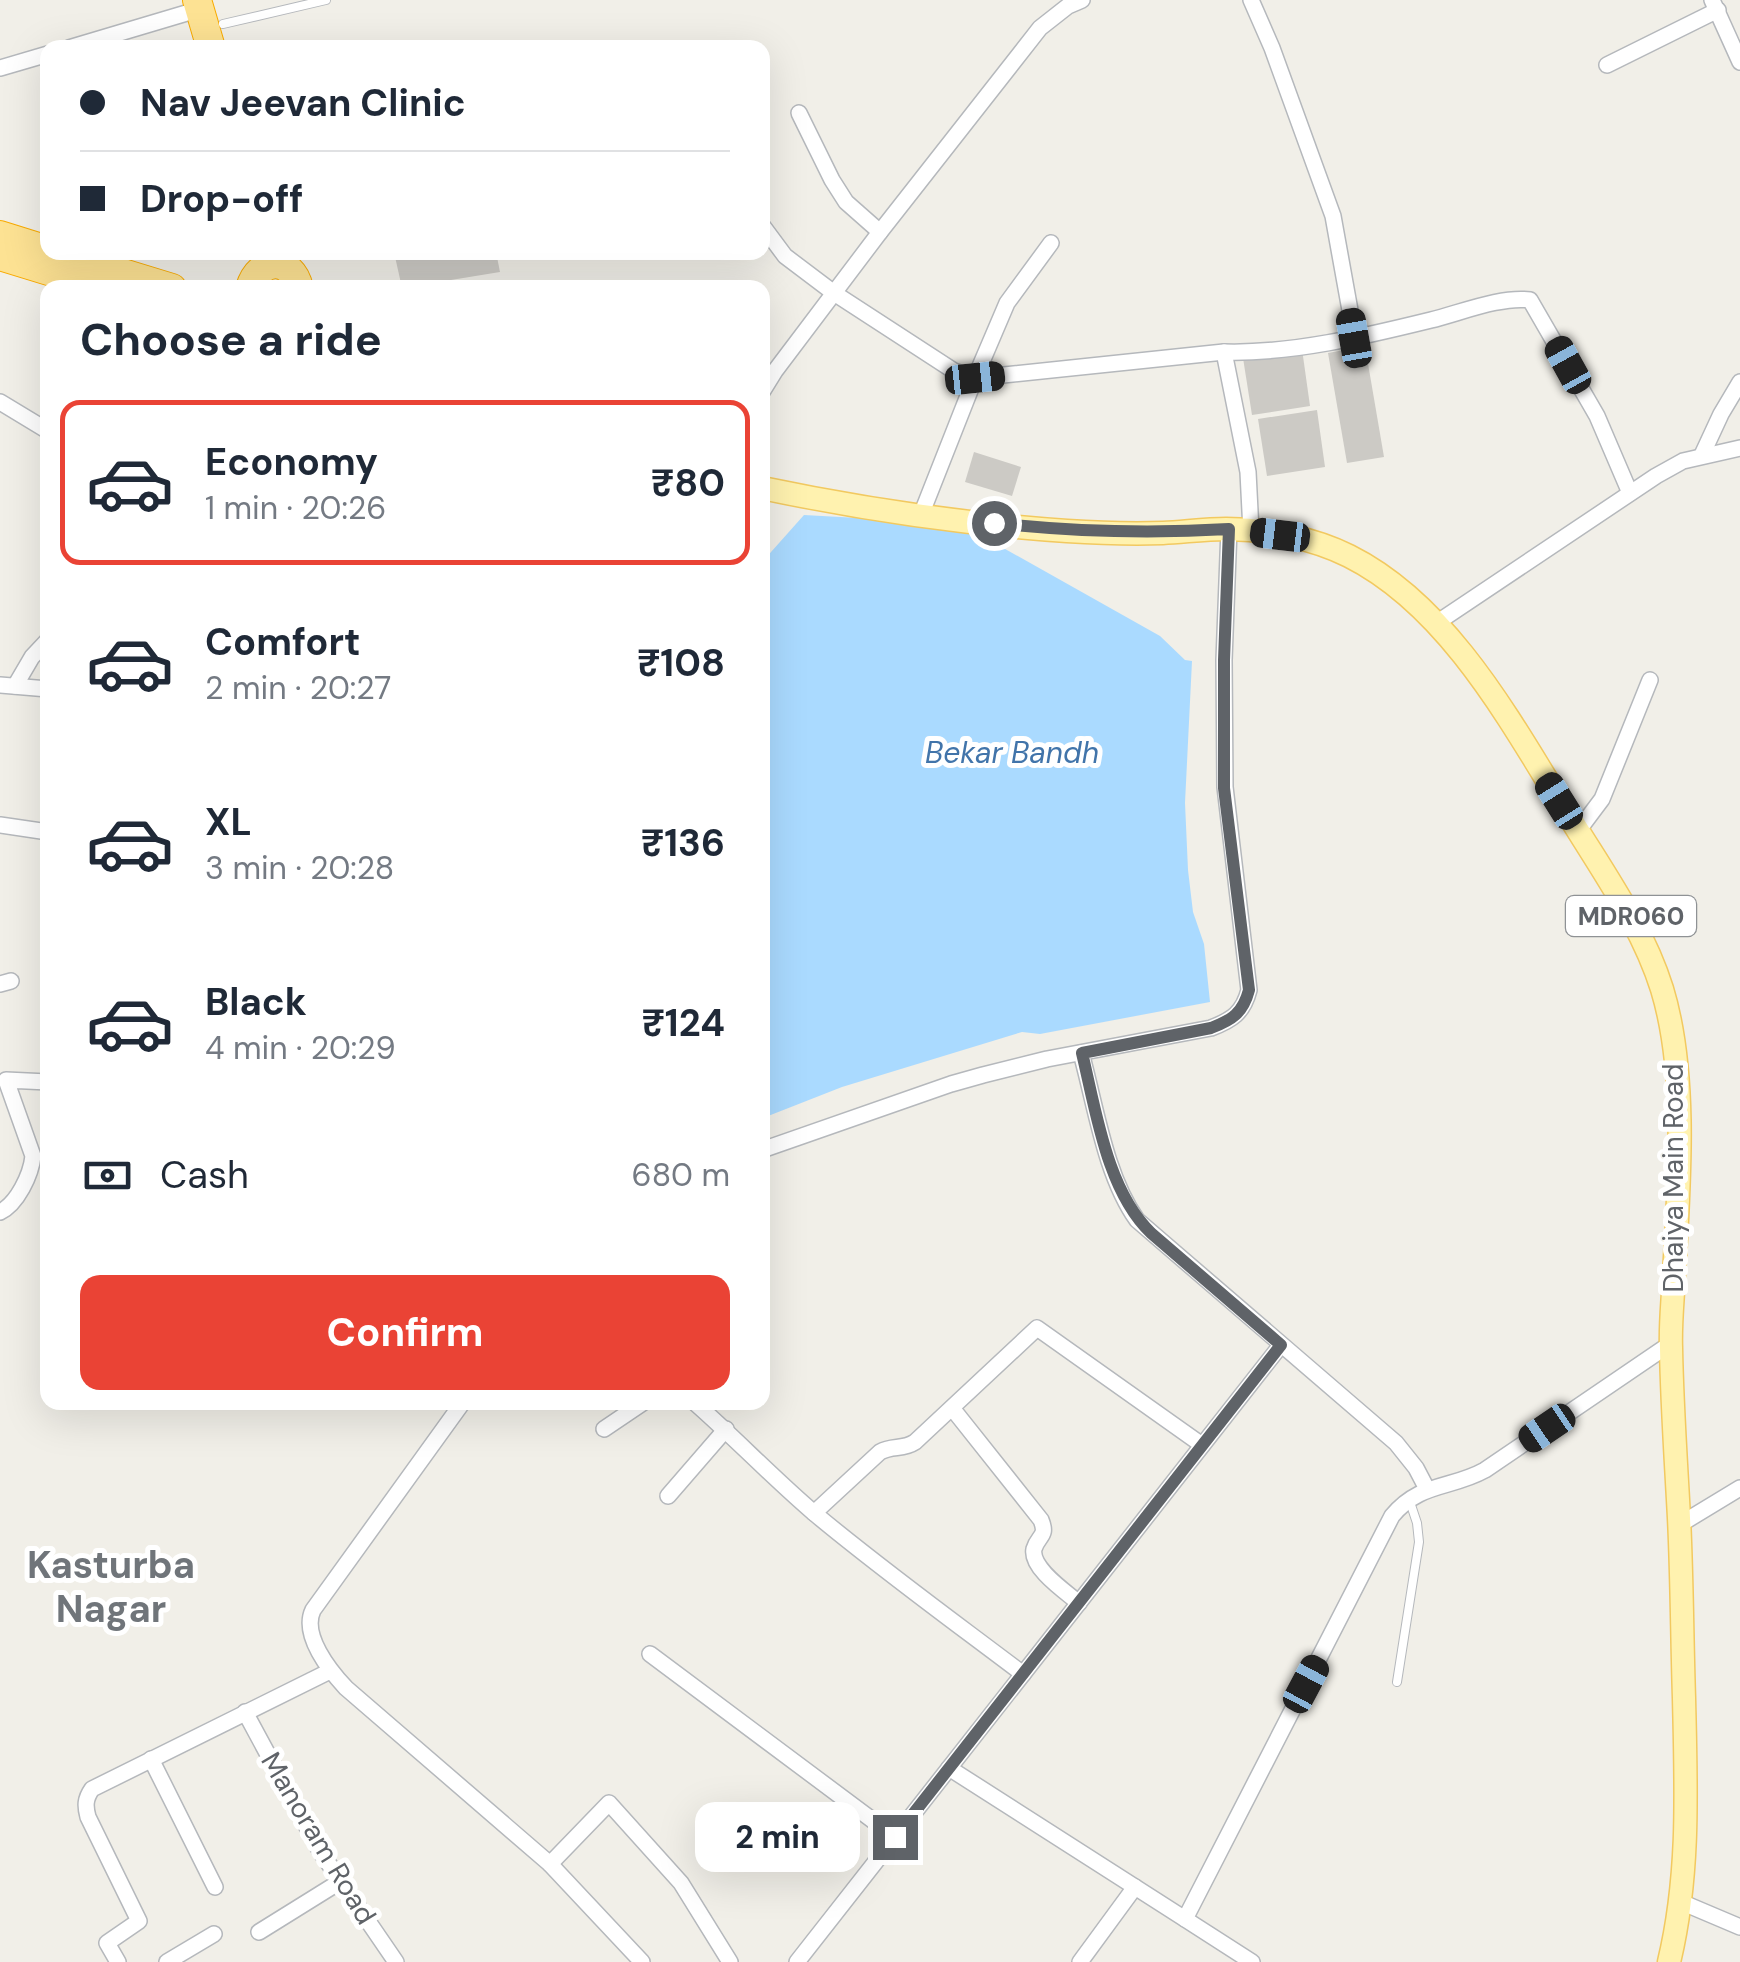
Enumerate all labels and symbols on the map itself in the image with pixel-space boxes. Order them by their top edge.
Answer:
car [1334,306,1374,370]
car [1540,331,1596,399]
car [944,360,1006,396]
route start [972,501,1017,546]
car [1248,516,1312,554]
water label: Bekar Bandh [925,733,1099,772]
car [1530,768,1588,834]
road number: MDR060 [1566,896,1696,936]
street label: Dhaiya Main Road [1655,1064,1692,1292]
car [1514,1399,1580,1457]
district label: Kasturba Nagar [27,1540,195,1634]
car [1279,1650,1333,1718]
street label: Manoram Road [253,1745,385,1931]
callout: 2 min [695,1802,860,1872]
route end [873,1815,918,1860]

